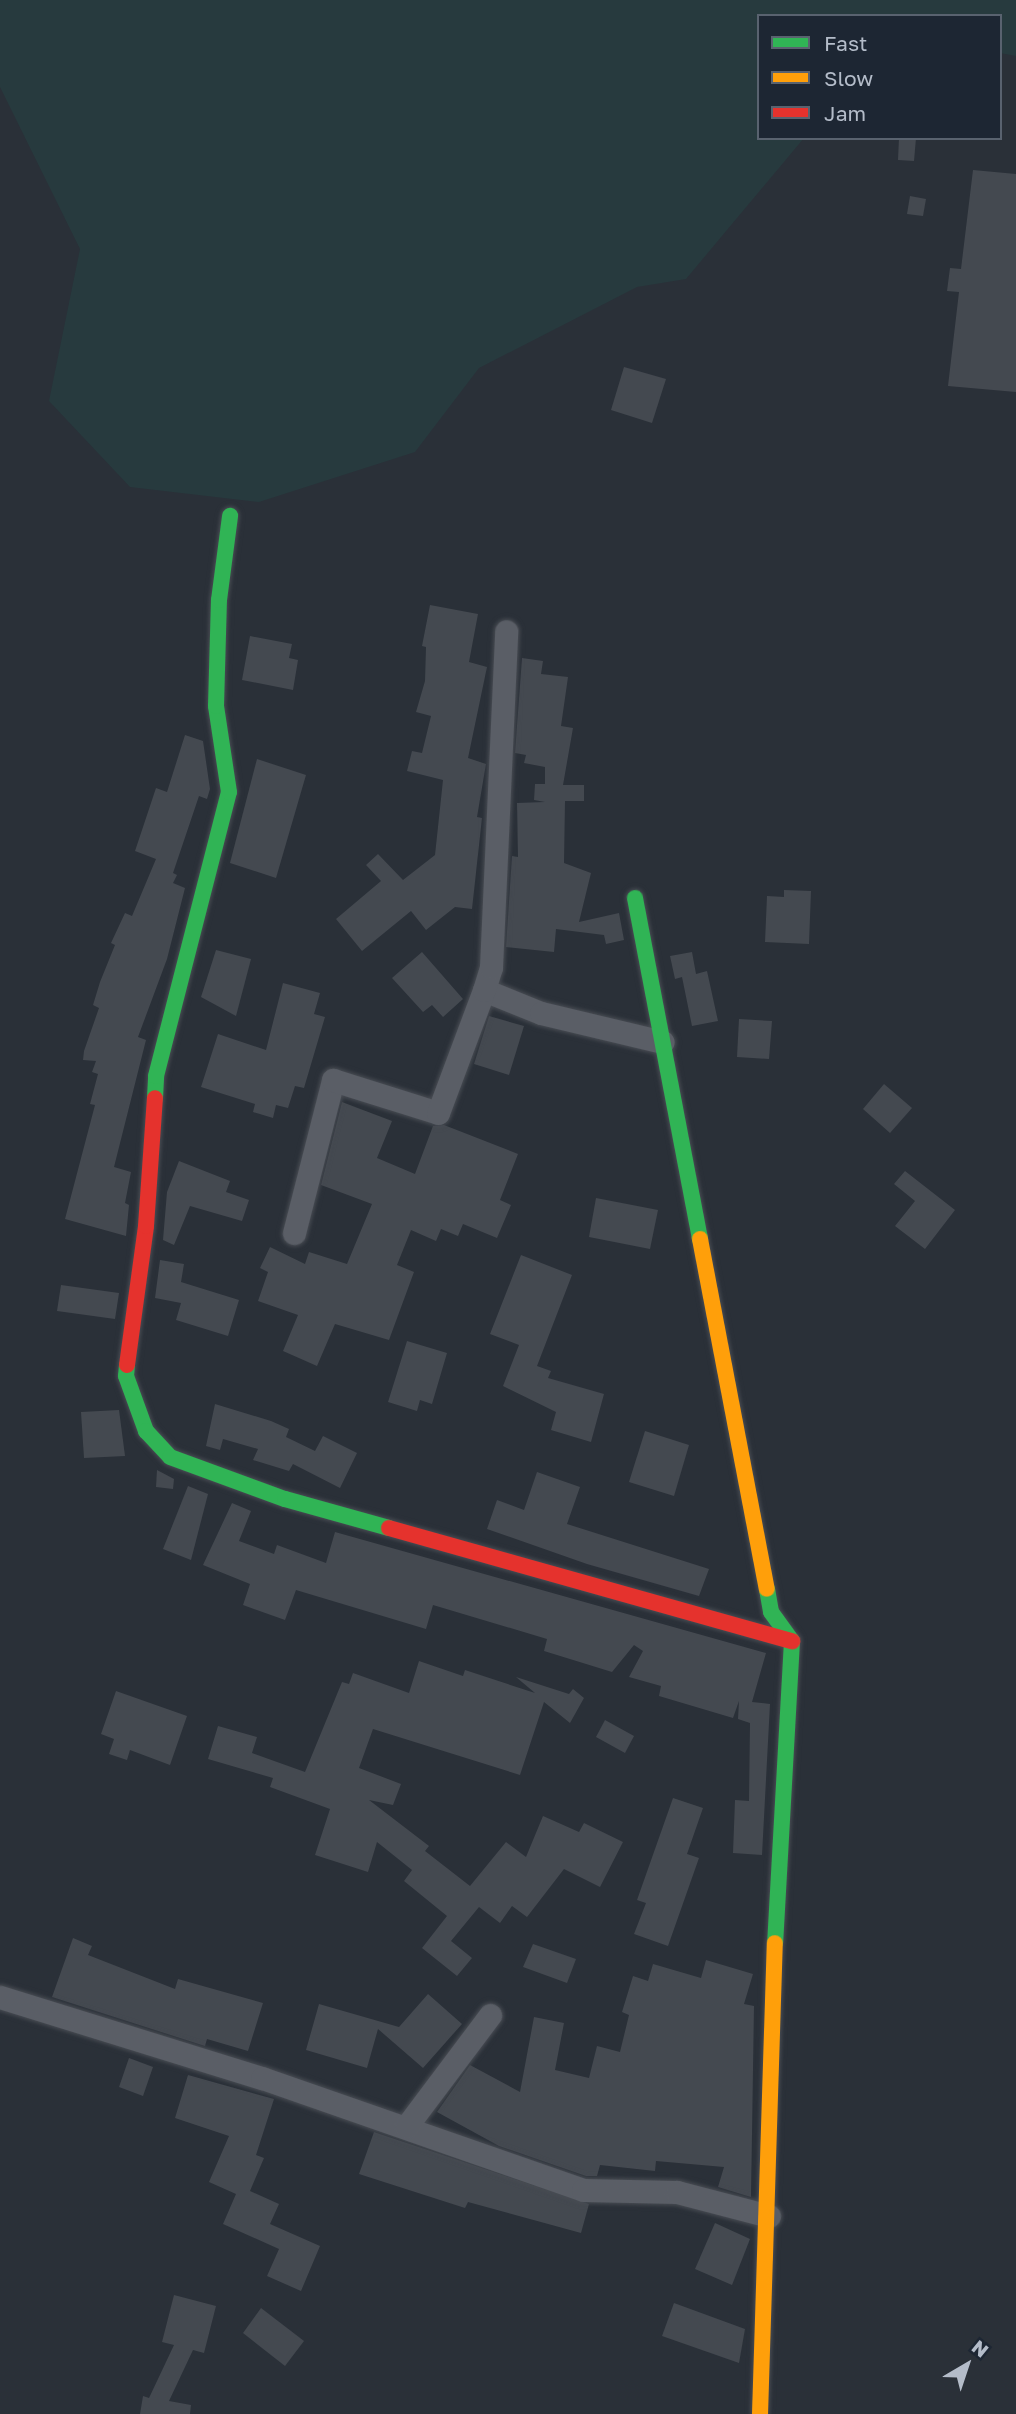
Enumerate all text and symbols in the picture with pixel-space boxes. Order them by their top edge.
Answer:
legend [757,14,1002,140]
text: Fast [824,30,867,56]
text: Slow [824,65,873,91]
text: Jam [824,100,866,126]
north arrow [932,2330,1002,2400]
text: N [968,2335,993,2362]

